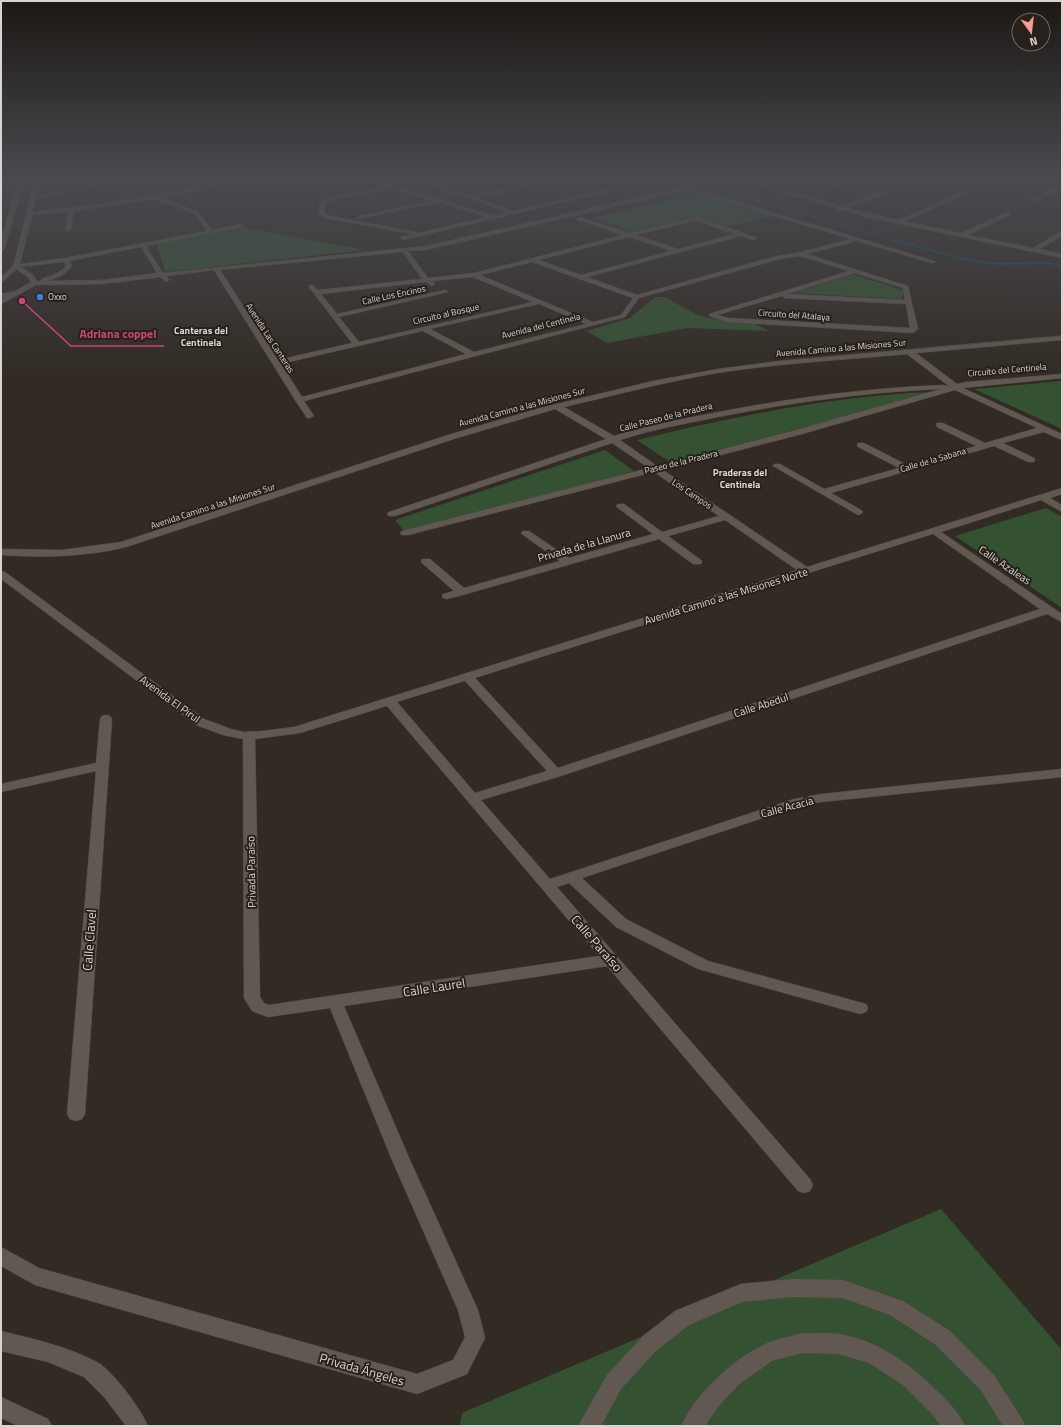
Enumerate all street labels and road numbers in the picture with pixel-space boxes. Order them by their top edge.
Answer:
street label: Calle Los Encinos [361,281,427,308]
street label: Circuito al Bosque [412,299,481,327]
street label: Avenida Las Canteras [243,300,298,375]
street label: Circuito del Atalaya [758,306,831,324]
street label: Avenida del Centinela [500,309,582,342]
street label: Avenida Camino a las Misiones Sur [775,335,907,360]
street label: Circuito del Centinela [967,360,1047,379]
street label: Avenida Camino a las Misiones Sur [457,383,587,430]
street label: Calle Paseo de la Pradera [618,399,714,434]
street label: Calle de la Sabana [898,444,968,475]
street label: Paseo de la Pradera [643,446,719,477]
street label: Los Campos [670,475,715,512]
street label: Avenida Camino a las Misiones Sur [149,479,277,532]
street label: Privada de la Llanura [536,524,633,566]
street label: Calle Azaleas [976,541,1034,589]
street label: Avenida Camino a las Misiones Norte [642,563,810,629]
street label: Avenida El Pirul [136,672,204,726]
street label: Calle Abedul [732,689,790,721]
street label: Calle Acacia [759,792,816,822]
street label: Privada Paraíso [242,836,260,908]
street label: Calle Clavel [77,909,101,971]
street label: Calle Paraíso [567,910,628,976]
street label: Calle Laurel [402,972,466,1002]
street label: Privada Ángeles [317,1347,407,1391]

